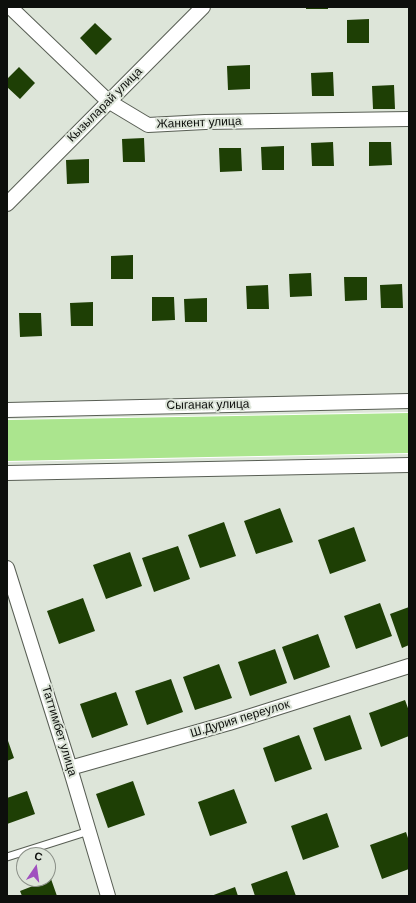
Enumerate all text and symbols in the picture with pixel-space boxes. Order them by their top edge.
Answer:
street label: Кызыларай улица [65,65,145,145]
street label: Жанкент улица [156,114,242,132]
street label: Сыганак улица [166,397,250,413]
street label: Таттимбет улица [38,684,80,778]
street label: Ш.Дурия переулок [189,697,291,741]
north arrow [16,847,56,887]
text: С [33,850,44,863]

